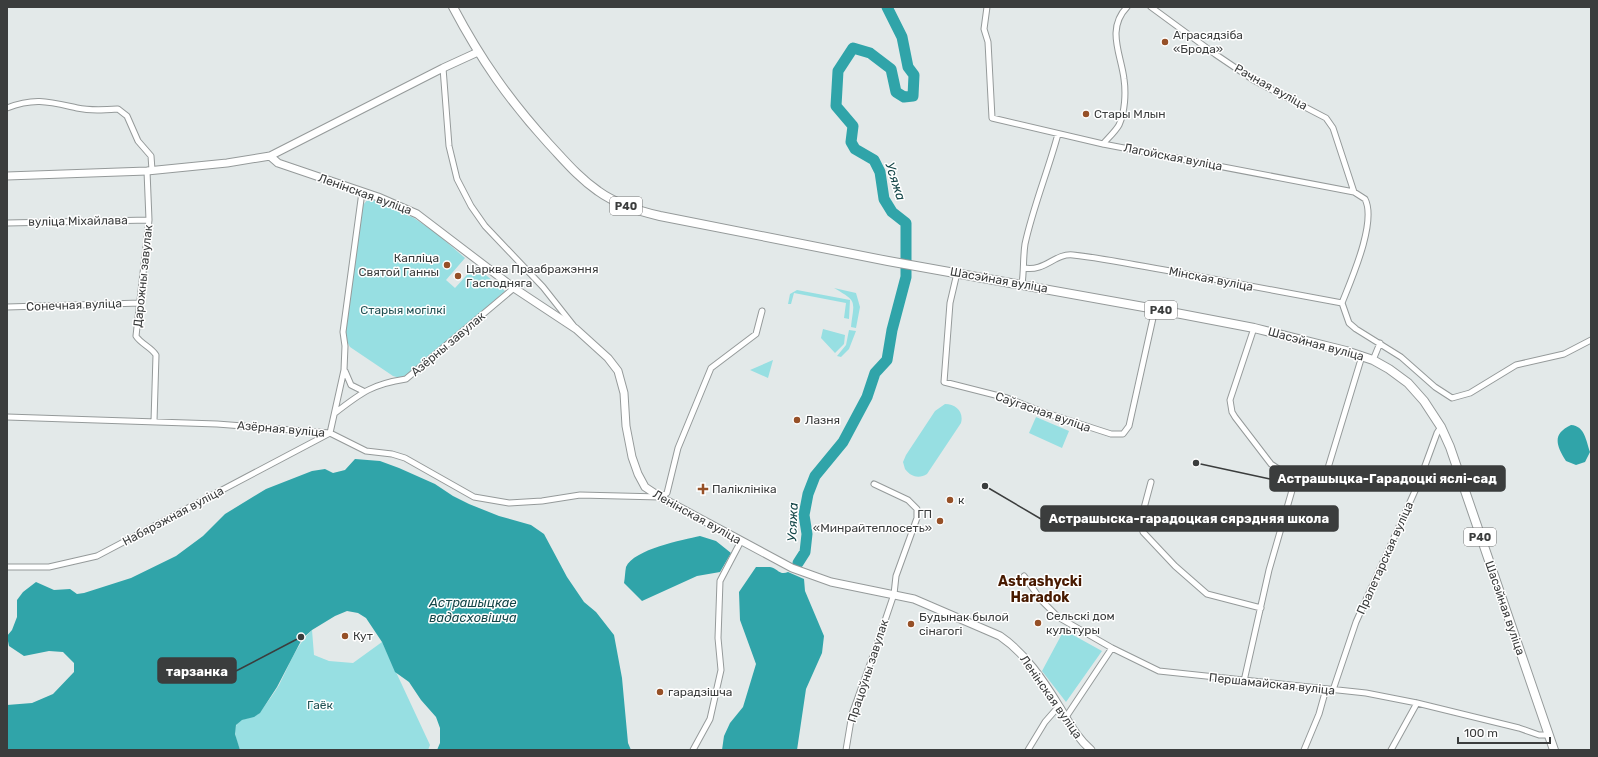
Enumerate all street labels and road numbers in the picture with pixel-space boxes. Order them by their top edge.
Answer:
street label: Рачная вуліца [1232,61,1310,113]
street label: Лагойская вуліца [1122,141,1224,173]
street label: Ленінская вуліца [316,171,414,217]
road number: Р40 [610,197,642,215]
street label: вуліца Міхайлава [28,213,128,229]
street label: Дарожны завулак [131,223,155,328]
street label: Мінская вуліца [1168,264,1254,294]
street label: Шасэйная вуліца [949,265,1049,295]
street label: Сонечная вуліца [26,296,122,314]
road number: Р40 [1145,301,1177,319]
street label: Азёрны завулак [408,309,488,379]
street label: Шасэйная вуліца [1266,324,1366,364]
street label: Саўгасная вуліца [994,389,1092,435]
street label: Азёрная вуліца [236,418,326,440]
street label: Набярэжная вуліца [120,483,226,549]
street label: Ленінская вуліца [650,487,744,547]
street label: Пралетарская вуліца [1354,499,1416,617]
road number: Р40 [1464,528,1496,546]
street label: Шасэйная вуліца [1482,559,1528,657]
street label: Працоўны завулак [845,617,891,724]
street label: Ленінская вуліца [1017,653,1085,741]
street label: Першамайская вуліца [1208,670,1336,698]

